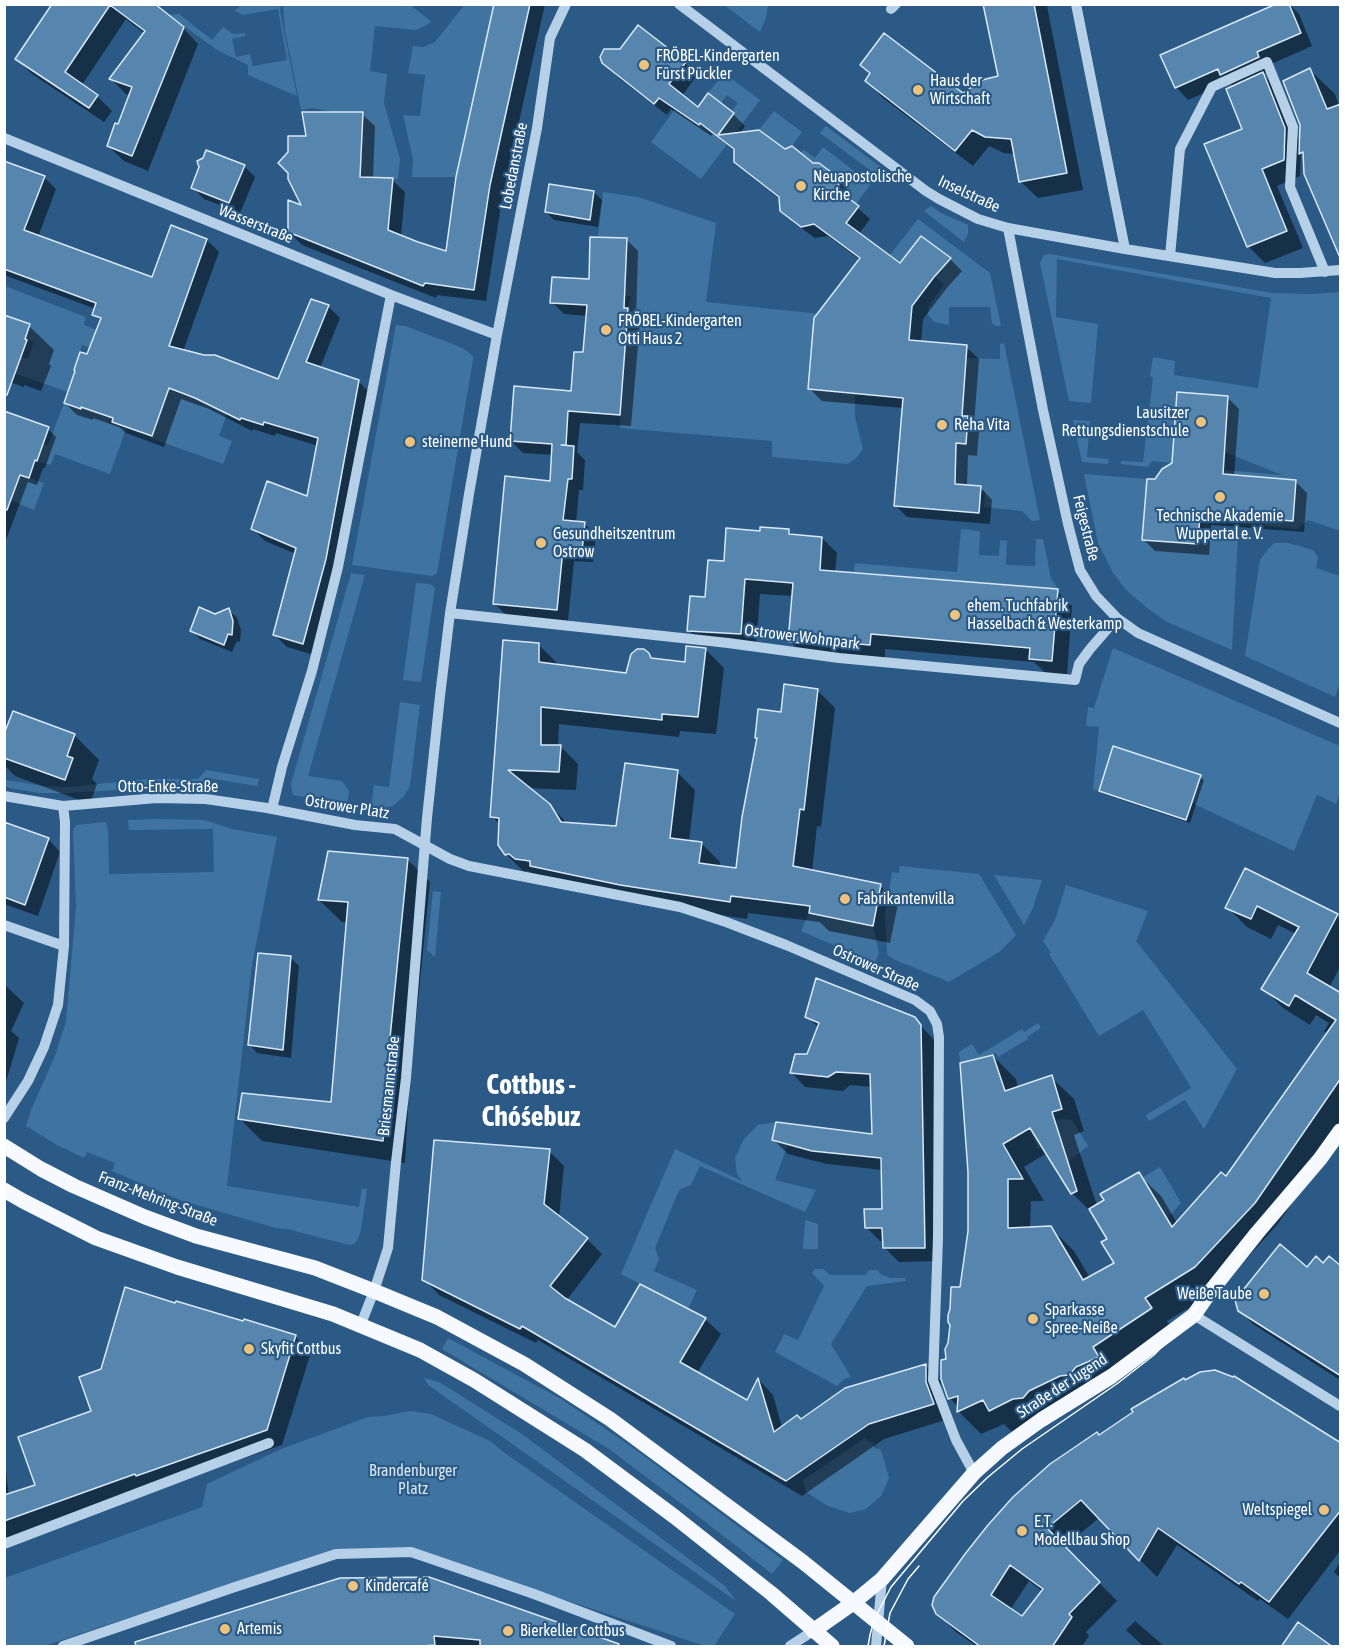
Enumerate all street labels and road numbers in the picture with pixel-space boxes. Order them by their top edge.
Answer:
street label: Lobedanstraße [496,121,532,211]
street label: Inselstraße [935,171,1003,217]
street label: Wasserstraße [216,200,296,248]
street label: Feigestraße [1068,493,1104,563]
street label: Ostrower Wohnpark [743,620,861,654]
street label: Otto-Enke-Straße [118,777,218,797]
street label: Ostrower Platz [303,791,391,823]
street label: Ostrower Straße [830,940,922,996]
street label: Briesmannstraße [374,1035,404,1137]
street label: Franz-Mehring-Straße [96,1167,220,1231]
street label: Straße der Jugend [1013,1350,1111,1422]

